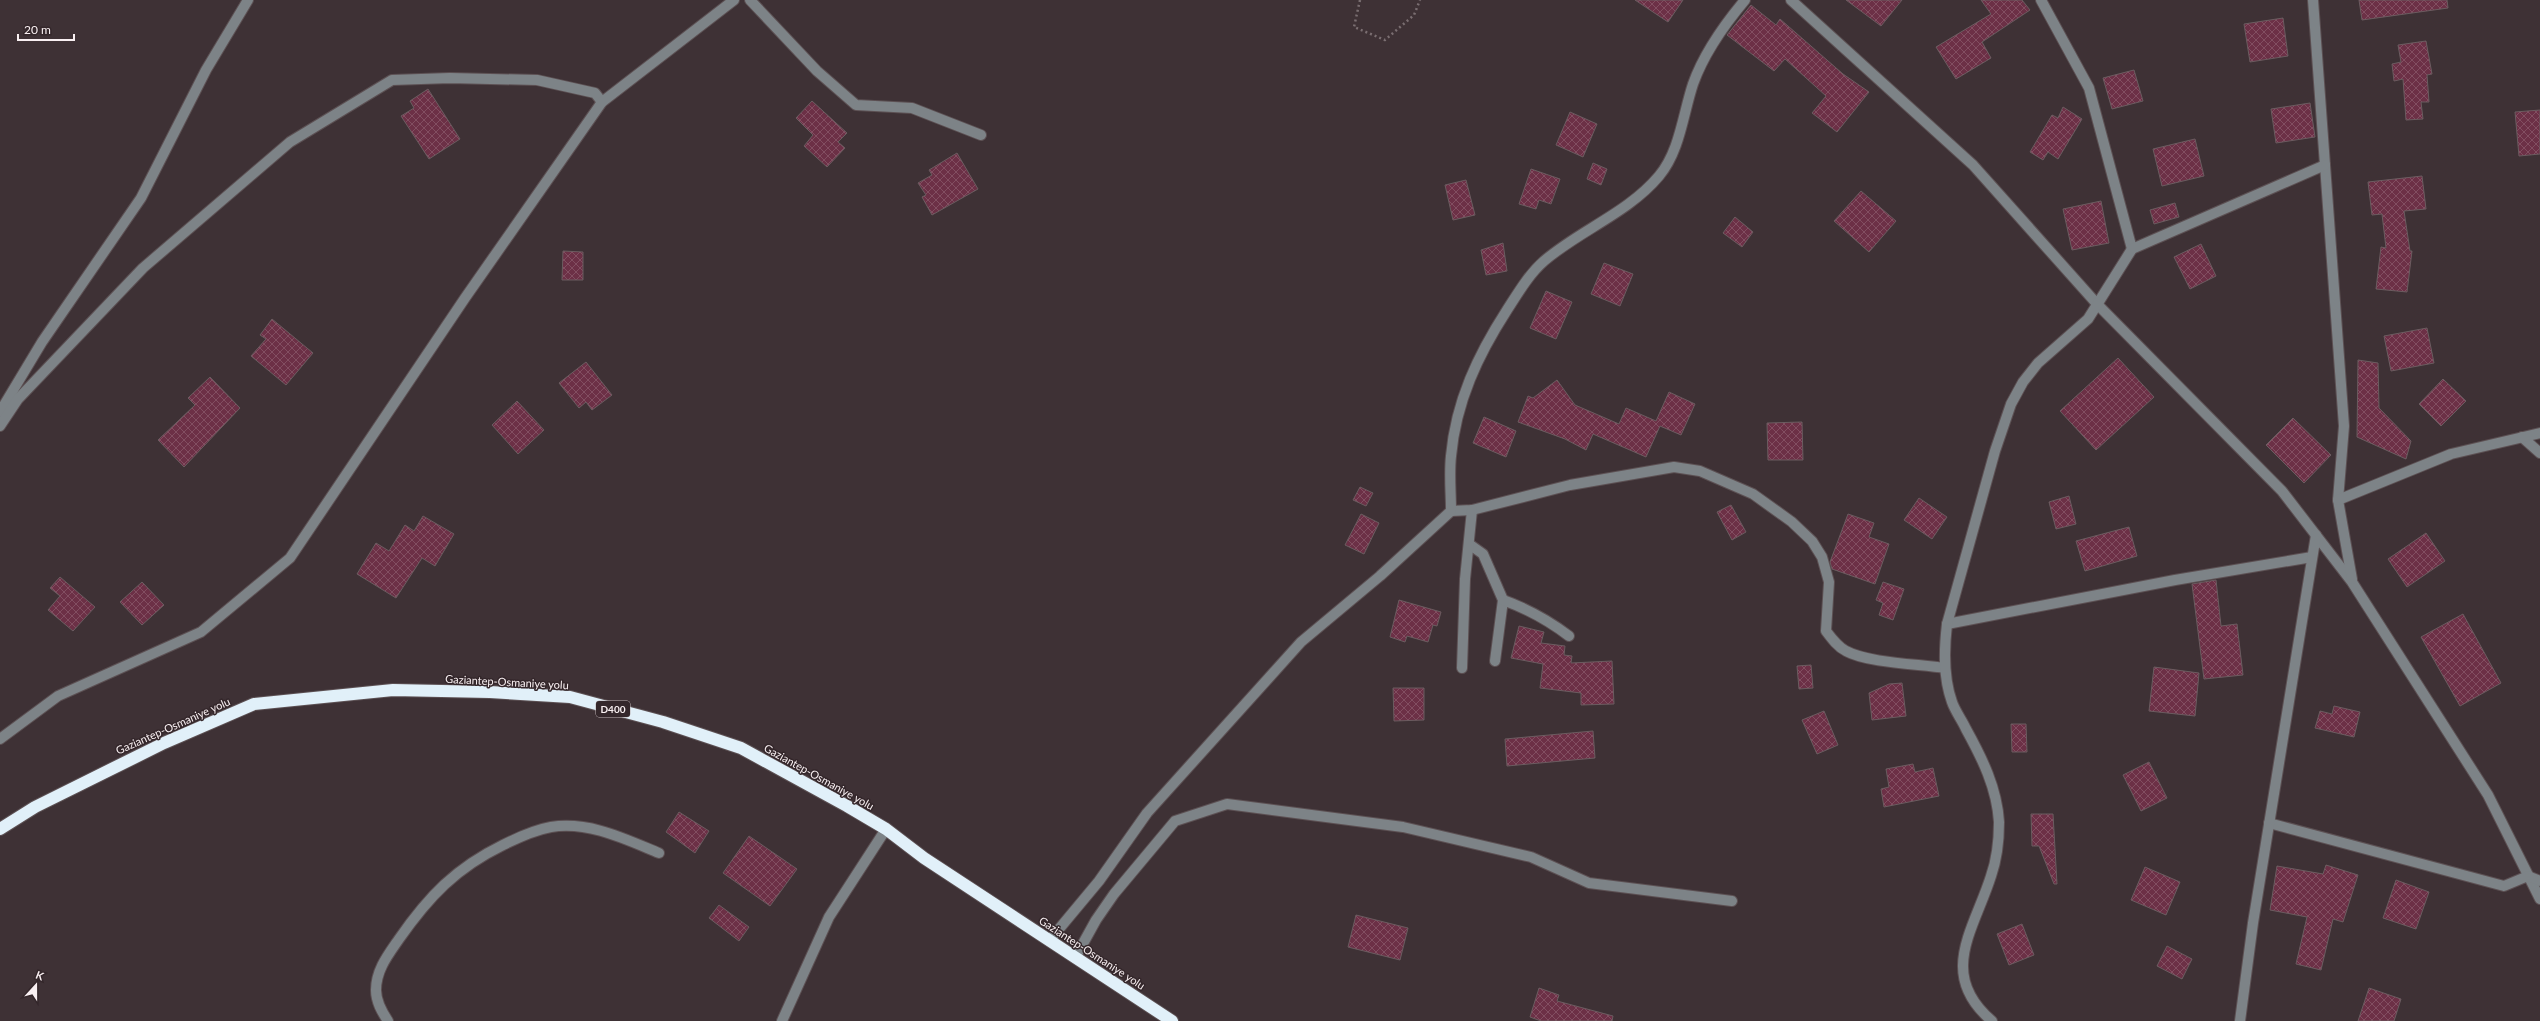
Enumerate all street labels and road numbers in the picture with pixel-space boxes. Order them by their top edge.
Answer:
street label: Gaziantep-Osmaniye yolu [445,672,569,691]
street label: Gaziantep-Osmaniye yolu [114,694,232,757]
road number: D400 [596,701,630,717]
street label: Gaziantep-Osmaniye yolu [762,741,876,812]
street label: Gaziantep-Osmaniye yolu [1037,913,1148,992]

